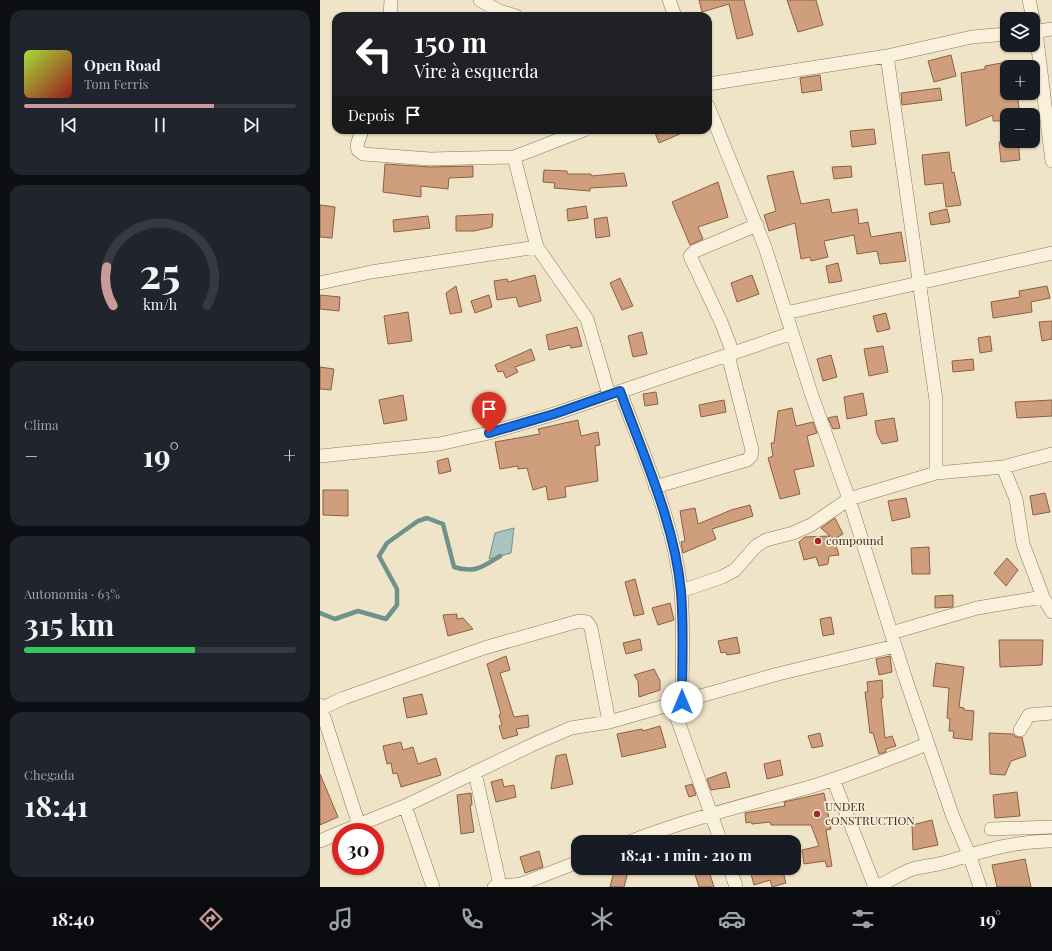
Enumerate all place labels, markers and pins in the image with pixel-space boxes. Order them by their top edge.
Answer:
pin [472,392,506,433]
place label: compound [826,532,884,548]
marker: compound [813,536,823,546]
place label: UNDER cONSTRUCTION [825,798,915,828]
marker: UNDER cONSTRUCTION [812,809,822,819]

